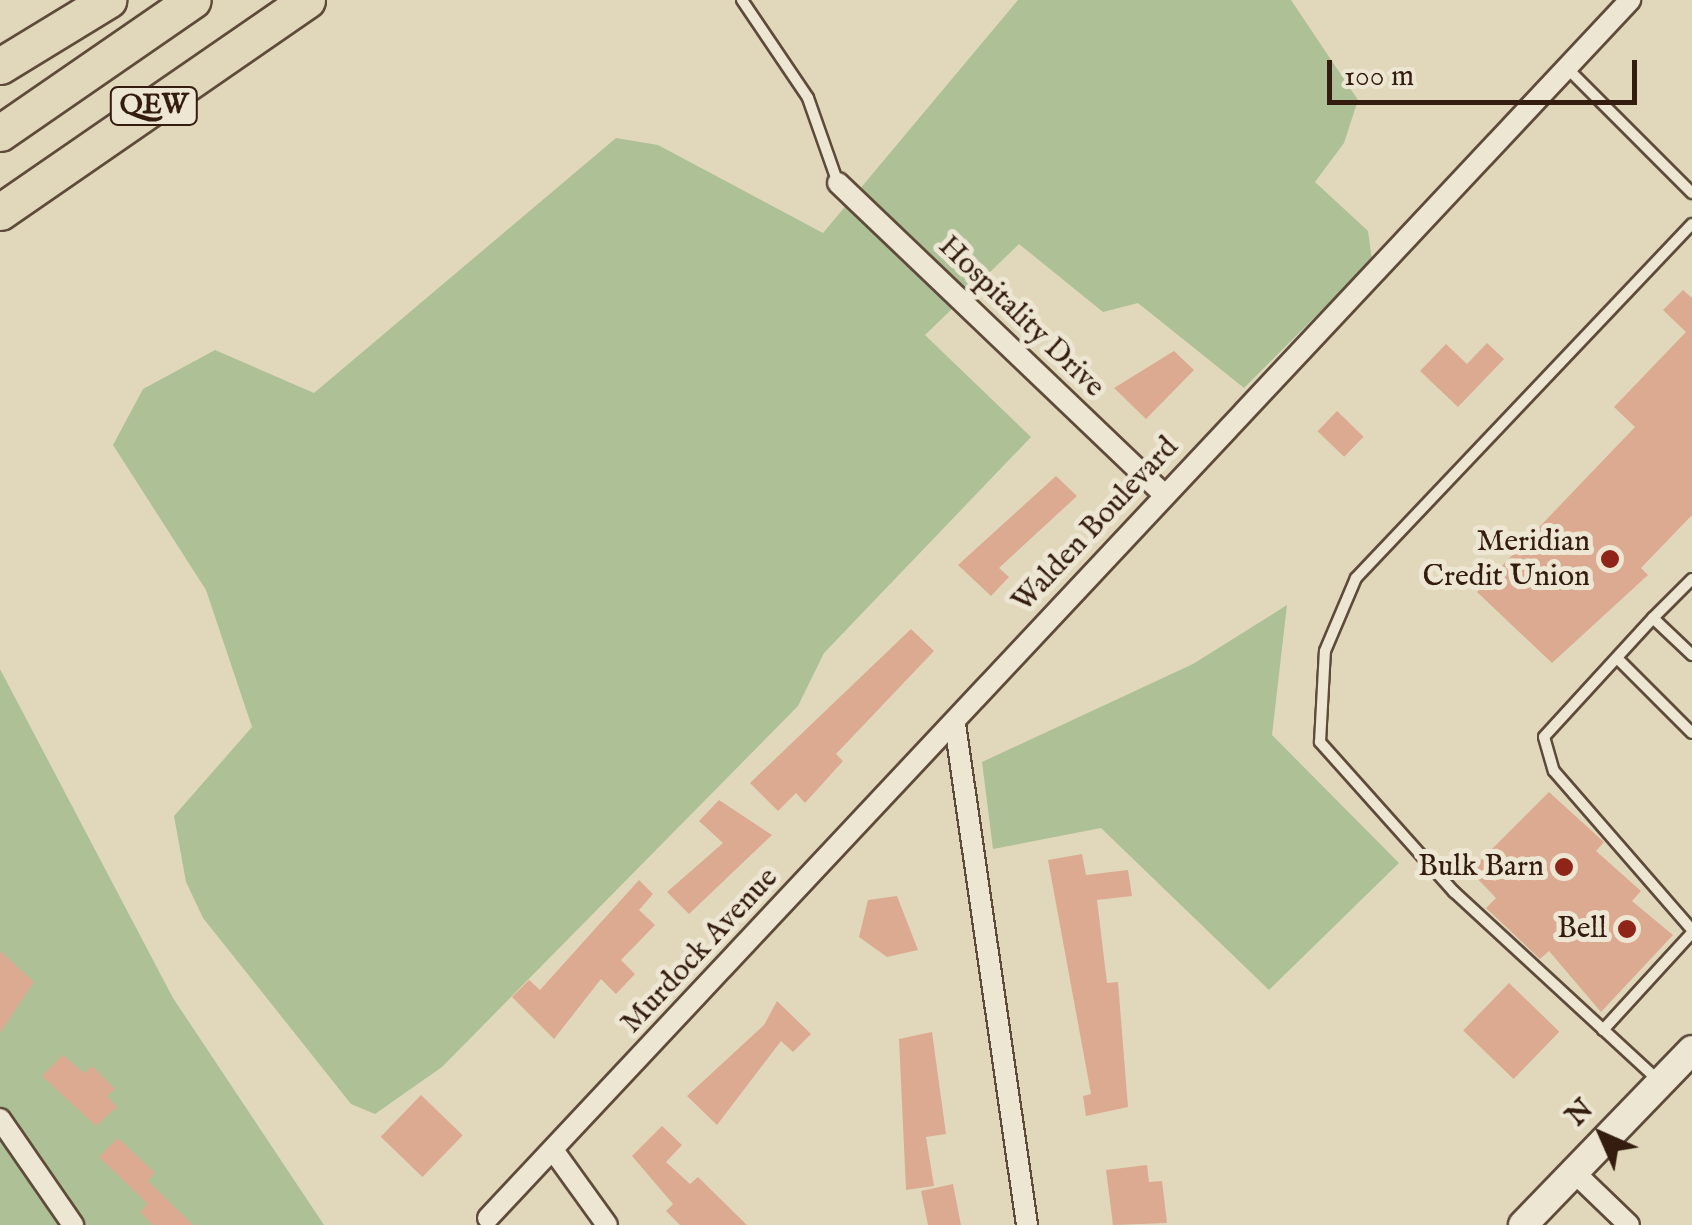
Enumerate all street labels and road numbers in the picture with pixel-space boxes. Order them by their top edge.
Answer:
road number: QEW [109,83,199,129]
street label: Hospitality Drive [930,229,1112,405]
street label: Walden Boulevard [1006,430,1186,620]
street label: Murdock Avenue [614,861,786,1041]

